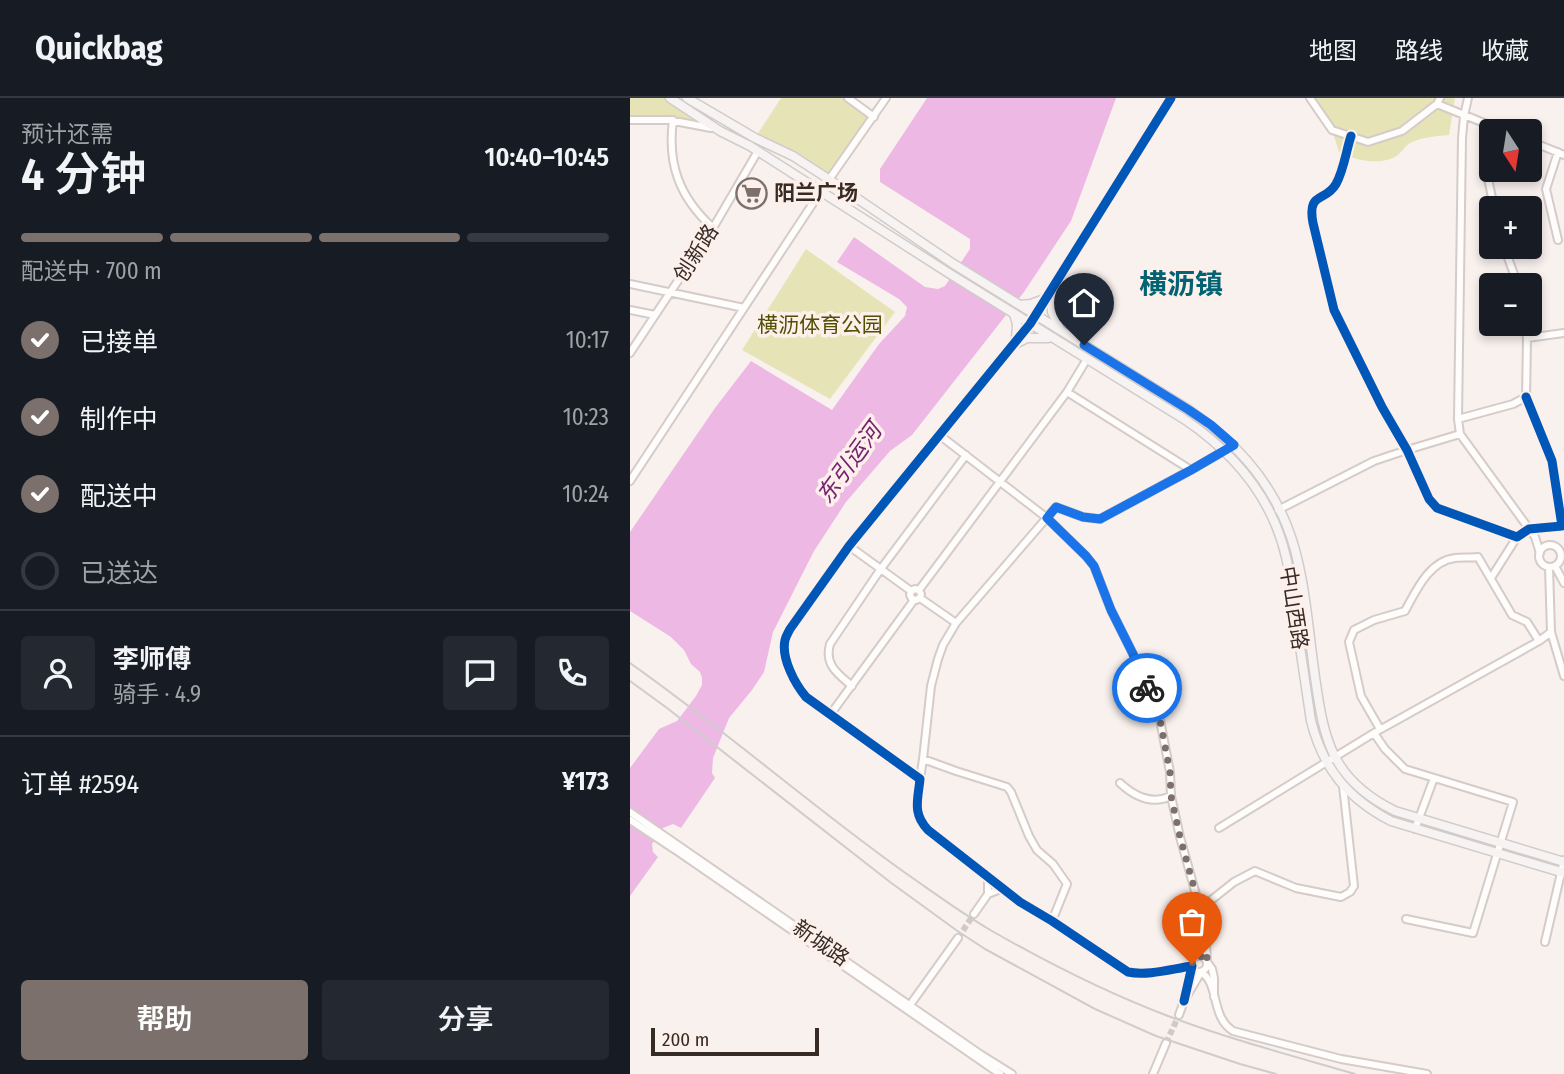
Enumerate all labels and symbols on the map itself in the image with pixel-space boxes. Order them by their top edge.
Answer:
north arrow [1479,119,1542,182]
supermarket icon: 阳兰广场 [734,176,768,210]
place label: 阳兰广场 [774,180,858,206]
street label: 创新路 [668,220,724,286]
district label: 横沥镇 [1139,268,1223,301]
pin [1054,273,1114,345]
park label: 横沥体育公园 [757,312,883,338]
water label: 东引运河 [811,414,890,508]
street label: 中山西路 [1275,564,1313,652]
courier [1112,653,1182,723]
pin [1162,892,1222,964]
street label: 新城路 [788,914,854,972]
scale bar [651,1025,819,1057]

